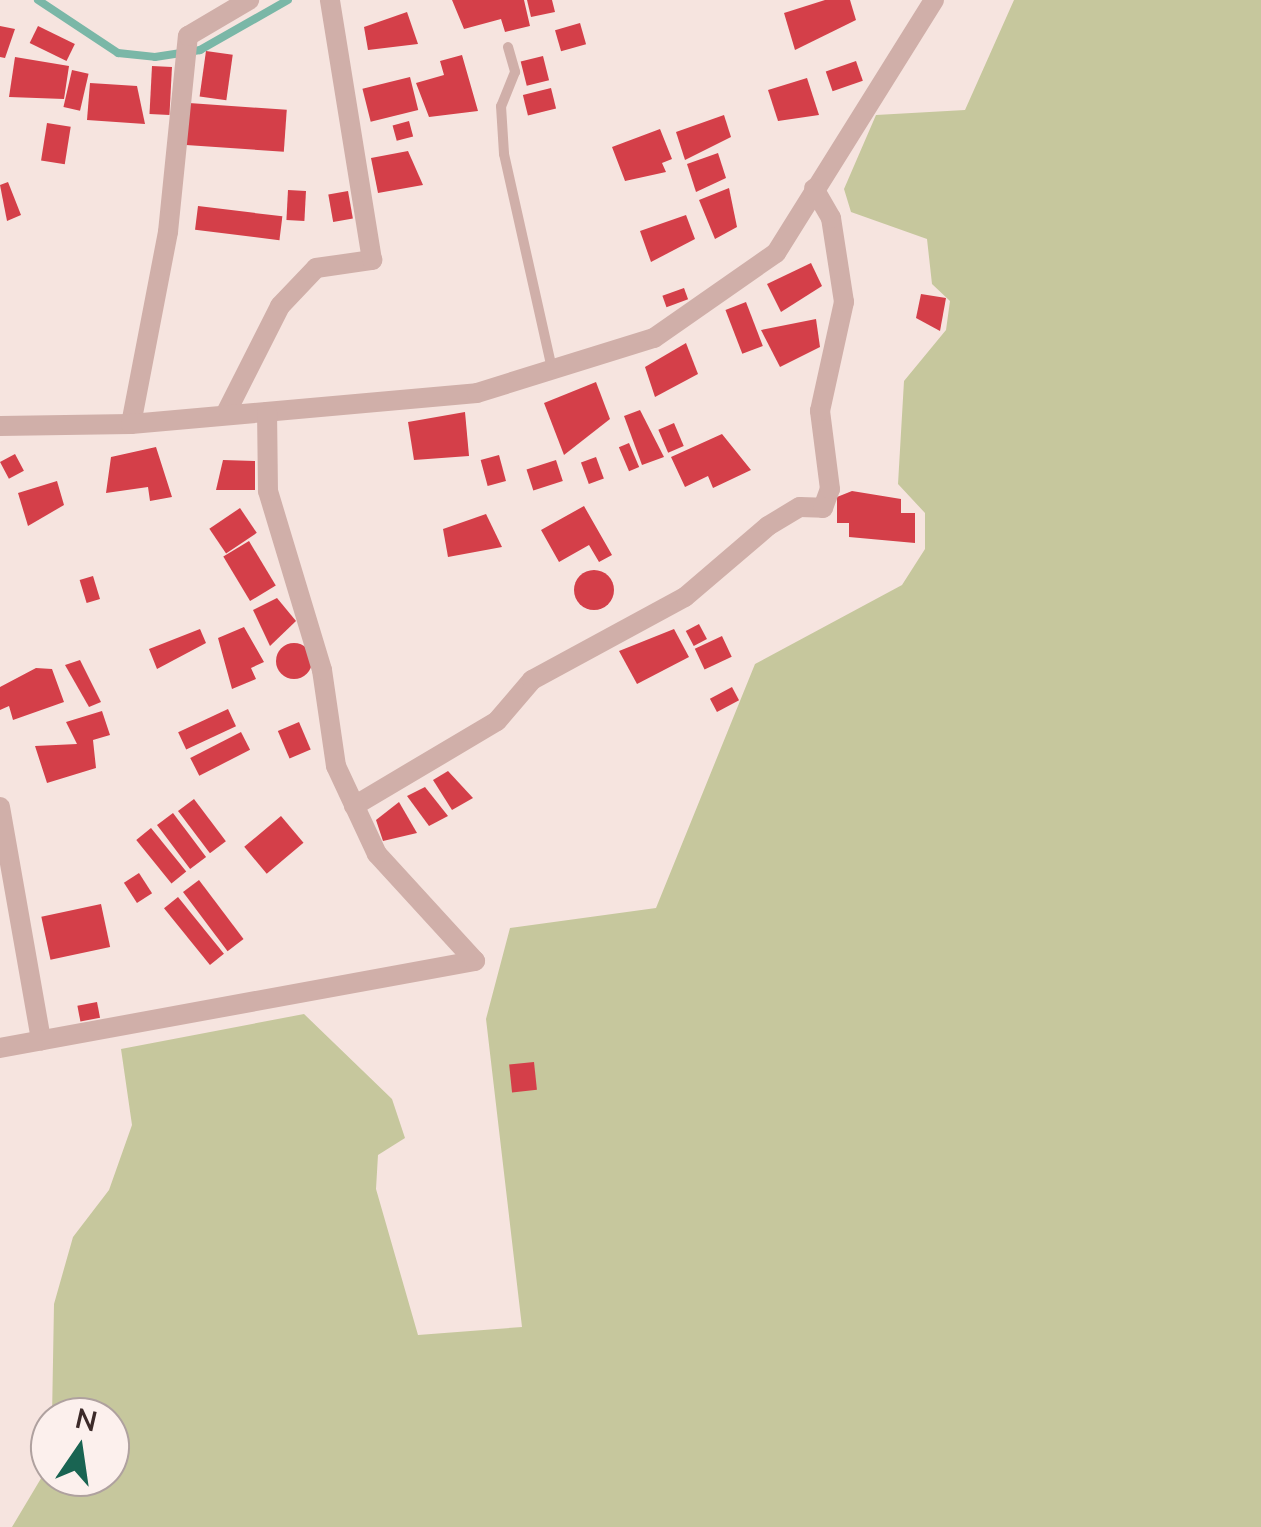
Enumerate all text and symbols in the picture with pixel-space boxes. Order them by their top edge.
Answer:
north arrow [30,1397,130,1497]
text: N [72,1400,101,1439]

